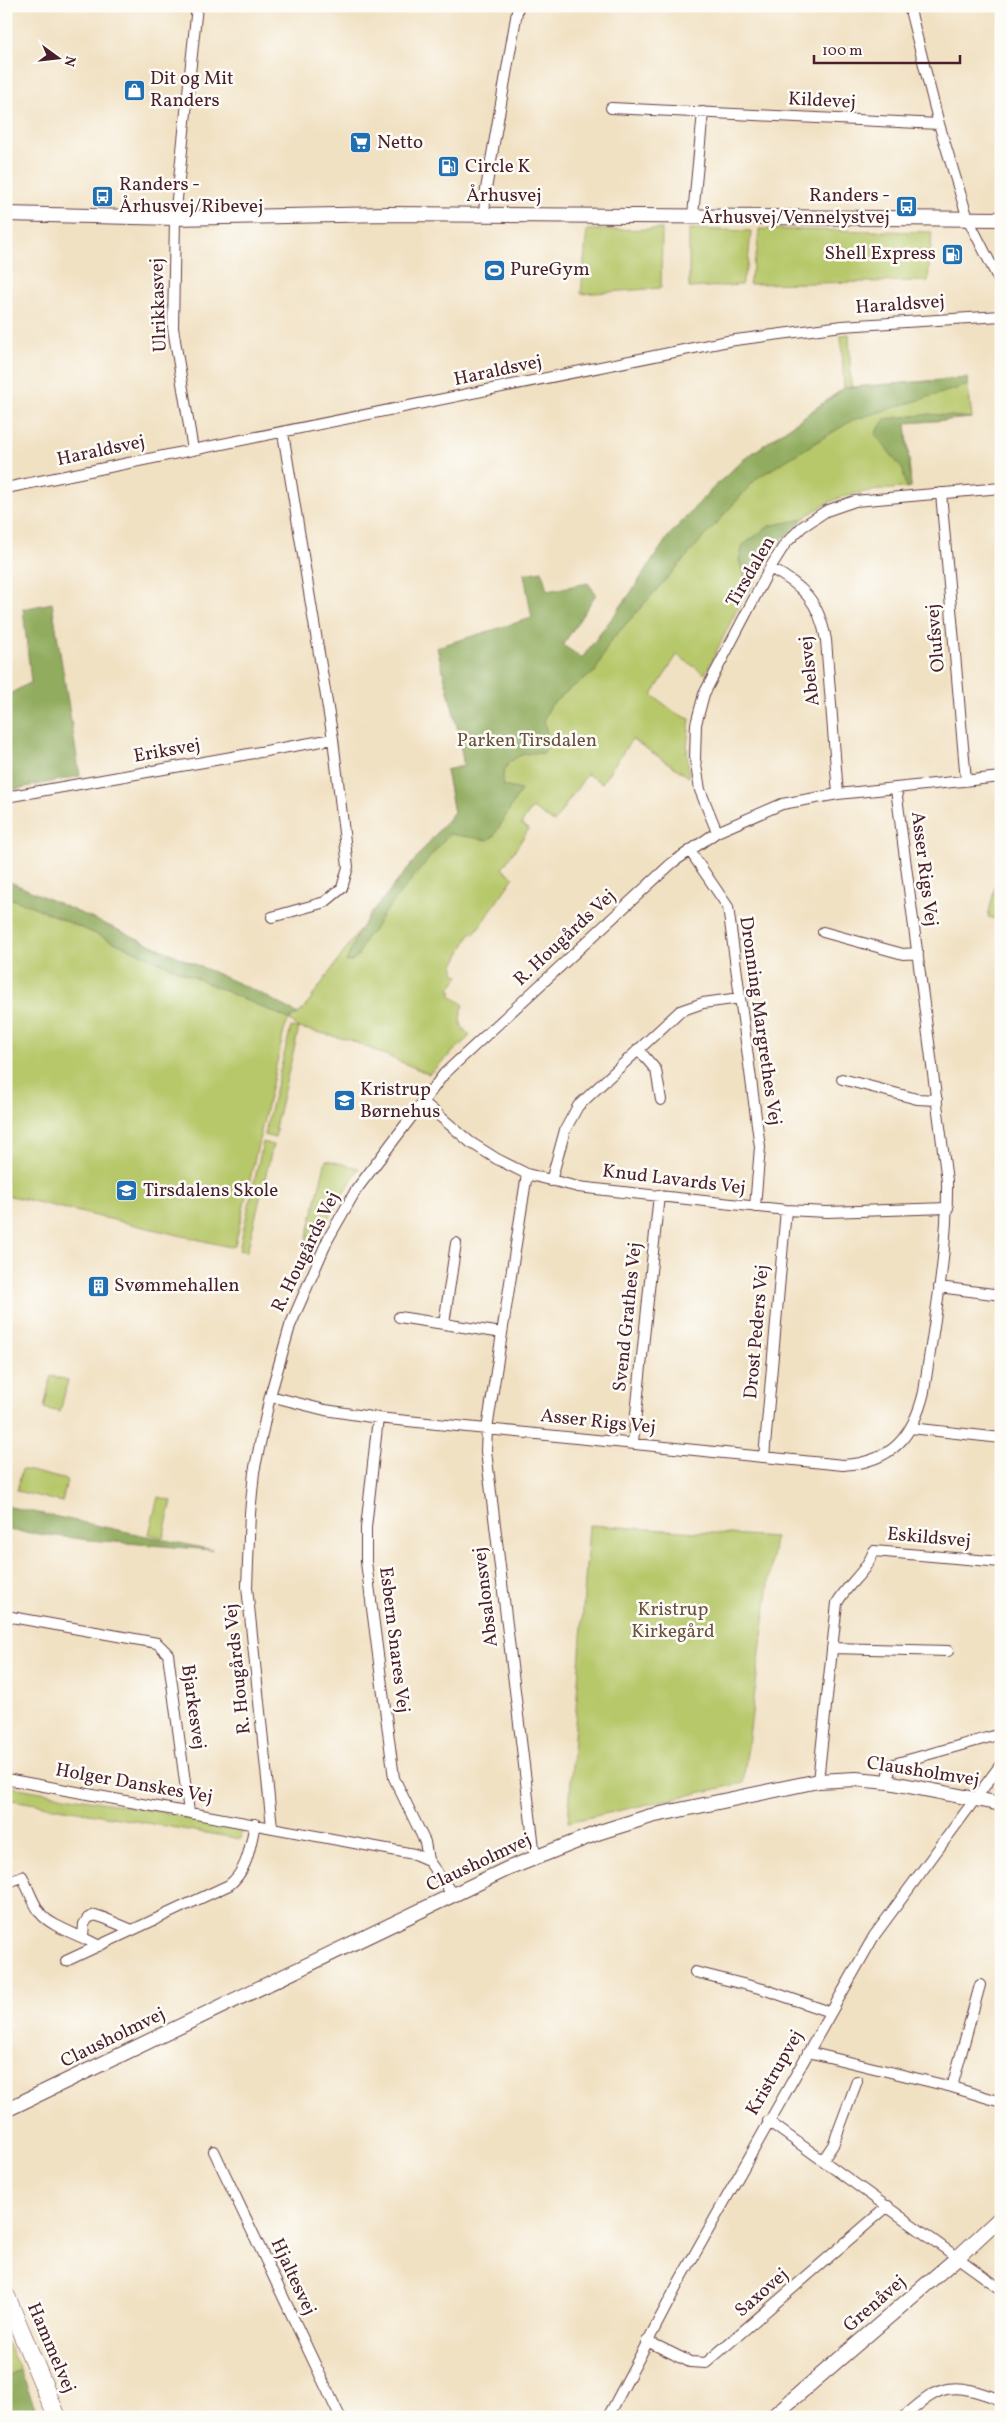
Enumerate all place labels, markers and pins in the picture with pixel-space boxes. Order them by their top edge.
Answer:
place label: Dit og Mit Randers [150,66,234,114]
shop icon: Dit og Mit Randers [122,78,146,102]
place label: Netto [377,130,423,156]
supermarket icon: Netto [349,131,373,155]
place label: Circle K [465,154,531,180]
fuel station icon: Circle K [437,155,461,179]
place label: Randers - Århusvej/Ribevej [119,172,263,220]
place label: Randers - Århusvej/Vennelystvej [701,183,890,231]
bus stop icon: Randers - Århusvej/Ribevej [91,184,115,208]
bus stop icon: Randers - Århusvej/Vennelystvej [894,195,918,219]
place label: Shell Express [825,241,936,267]
fuel station icon: Shell Express [940,242,964,266]
place label: PureGym [510,257,590,283]
sports icon: PureGym [482,258,506,282]
place label: Kristrup Børnehus [360,1077,440,1125]
school or university icon: Kristrup Børnehus [332,1089,356,1113]
place label: Tirsdalens Skole [143,1178,278,1204]
school or university icon: Tirsdalens Skole [115,1179,139,1203]
place label: Svømmehallen [114,1273,240,1299]
building icon: Svømmehallen [86,1274,110,1298]

